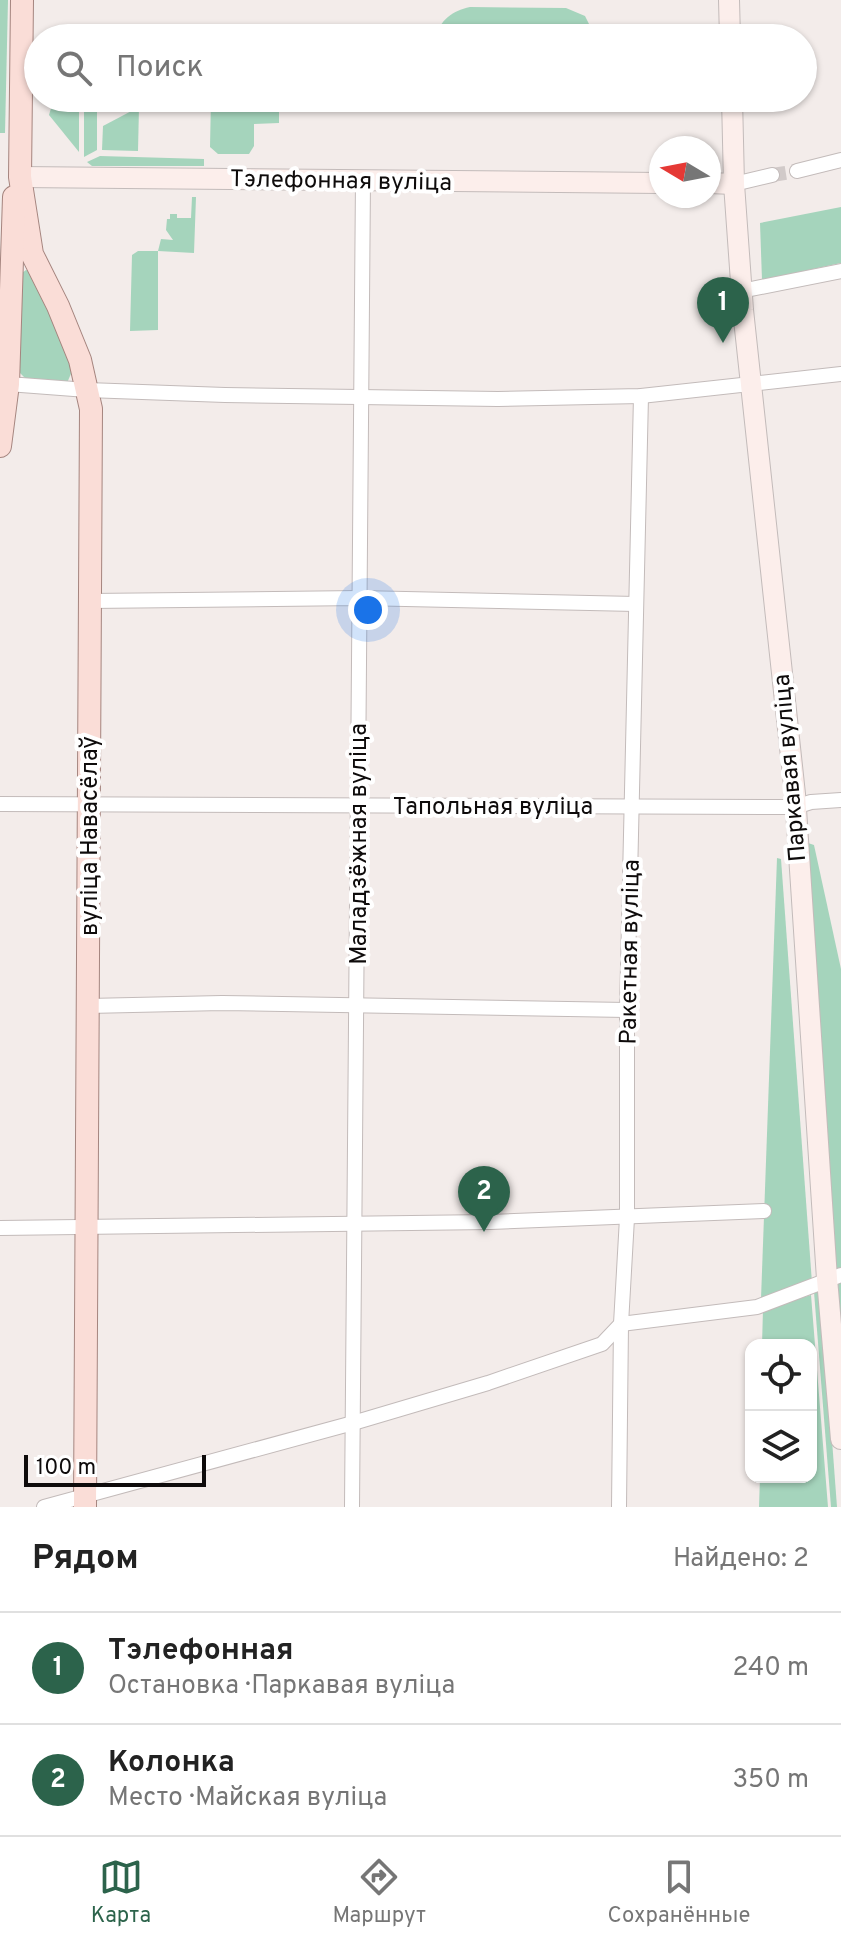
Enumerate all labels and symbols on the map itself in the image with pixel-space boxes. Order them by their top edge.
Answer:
north arrow [649,136,721,208]
street label: Тэлефонная вуліца [230,165,452,199]
pin: 1 [697,277,749,343]
your location [348,590,388,630]
street label: Паркавая вуліца [768,673,814,863]
street label: Маладзёжная вуліца [345,723,375,965]
street label: вуліца Навасёлаў [76,736,106,936]
street label: Тапольная вуліца [393,793,593,823]
street label: Ракетная вуліца [614,859,648,1045]
pin: 2 [458,1166,510,1232]
scale bar [24,1451,206,1487]

